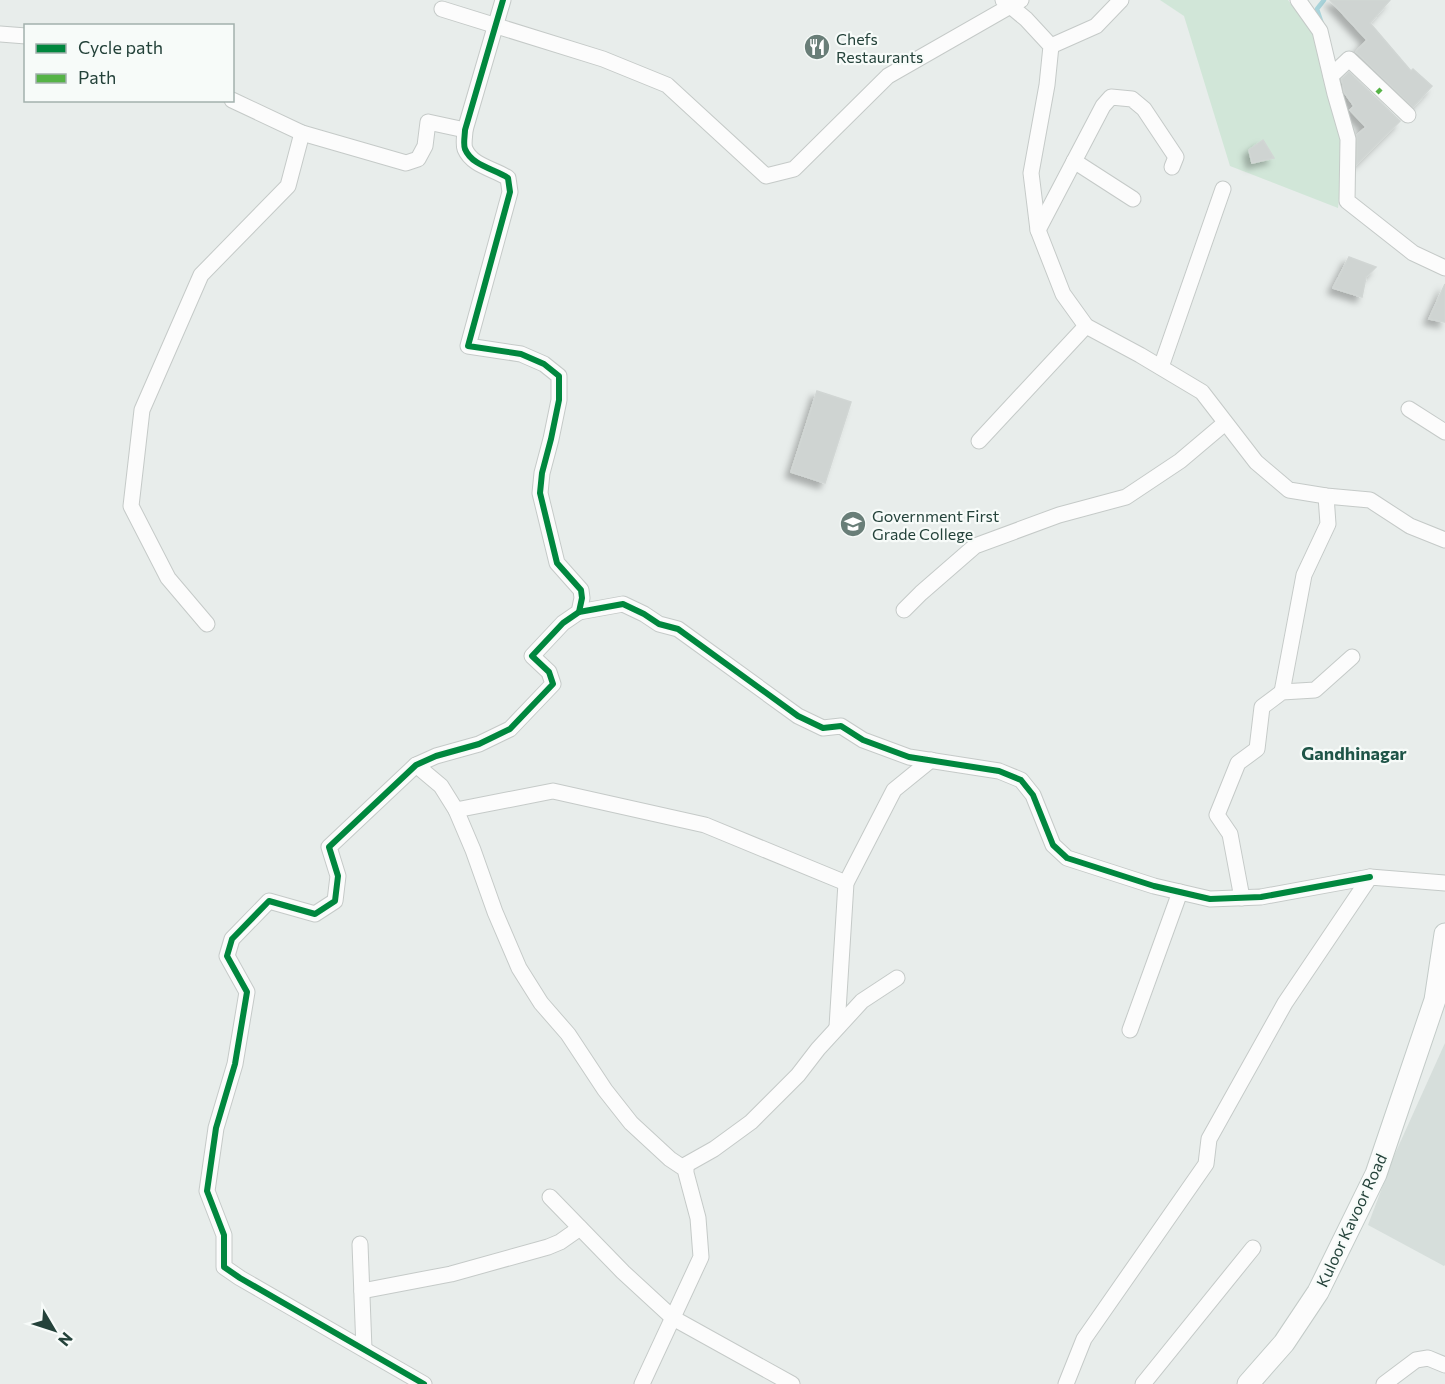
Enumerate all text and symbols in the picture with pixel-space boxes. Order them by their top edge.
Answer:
legend [24,24,234,102]
place label: Chefs Restaurants [836,29,923,66]
restaurant icon: Chefs Restaurants [802,32,832,62]
text: Cycle path [78,36,163,58]
text: Path [78,66,116,88]
place label: Government First Grade College [872,506,1000,543]
school or university icon: Government First Grade College [838,509,868,539]
district label: Gandhinagar [1301,742,1407,764]
street label: Kuloor Kavoor Road [1312,1150,1390,1290]
north arrow [24,1300,84,1360]
text: N [55,1329,77,1350]

